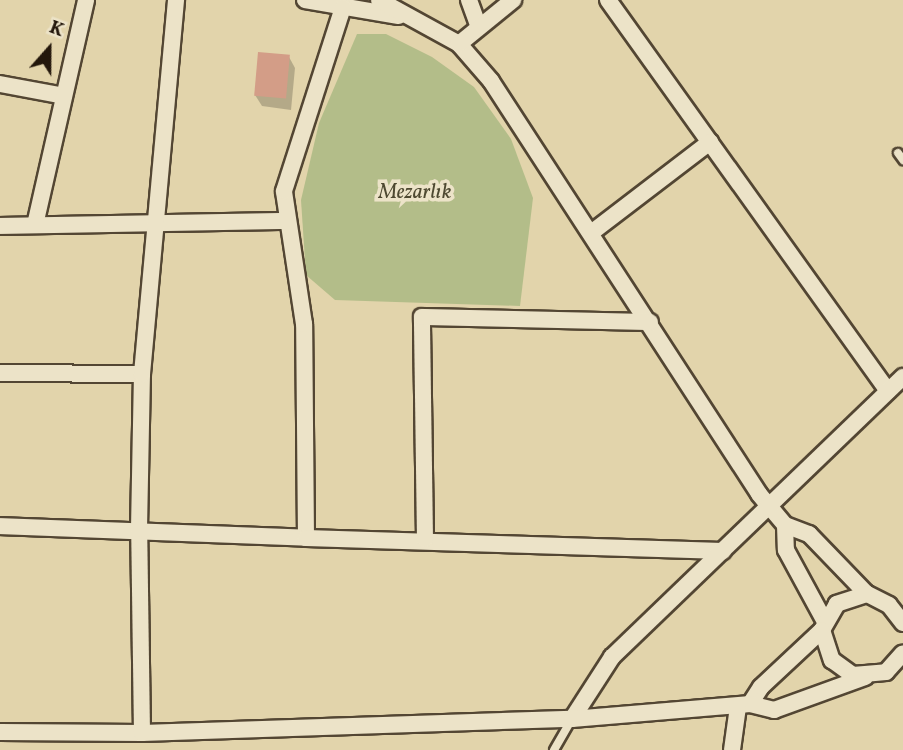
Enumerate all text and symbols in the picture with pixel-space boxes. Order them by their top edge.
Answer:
north arrow [14,14,84,84]
text: K [45,15,68,44]
park label: Mezarlık [379,180,451,206]

